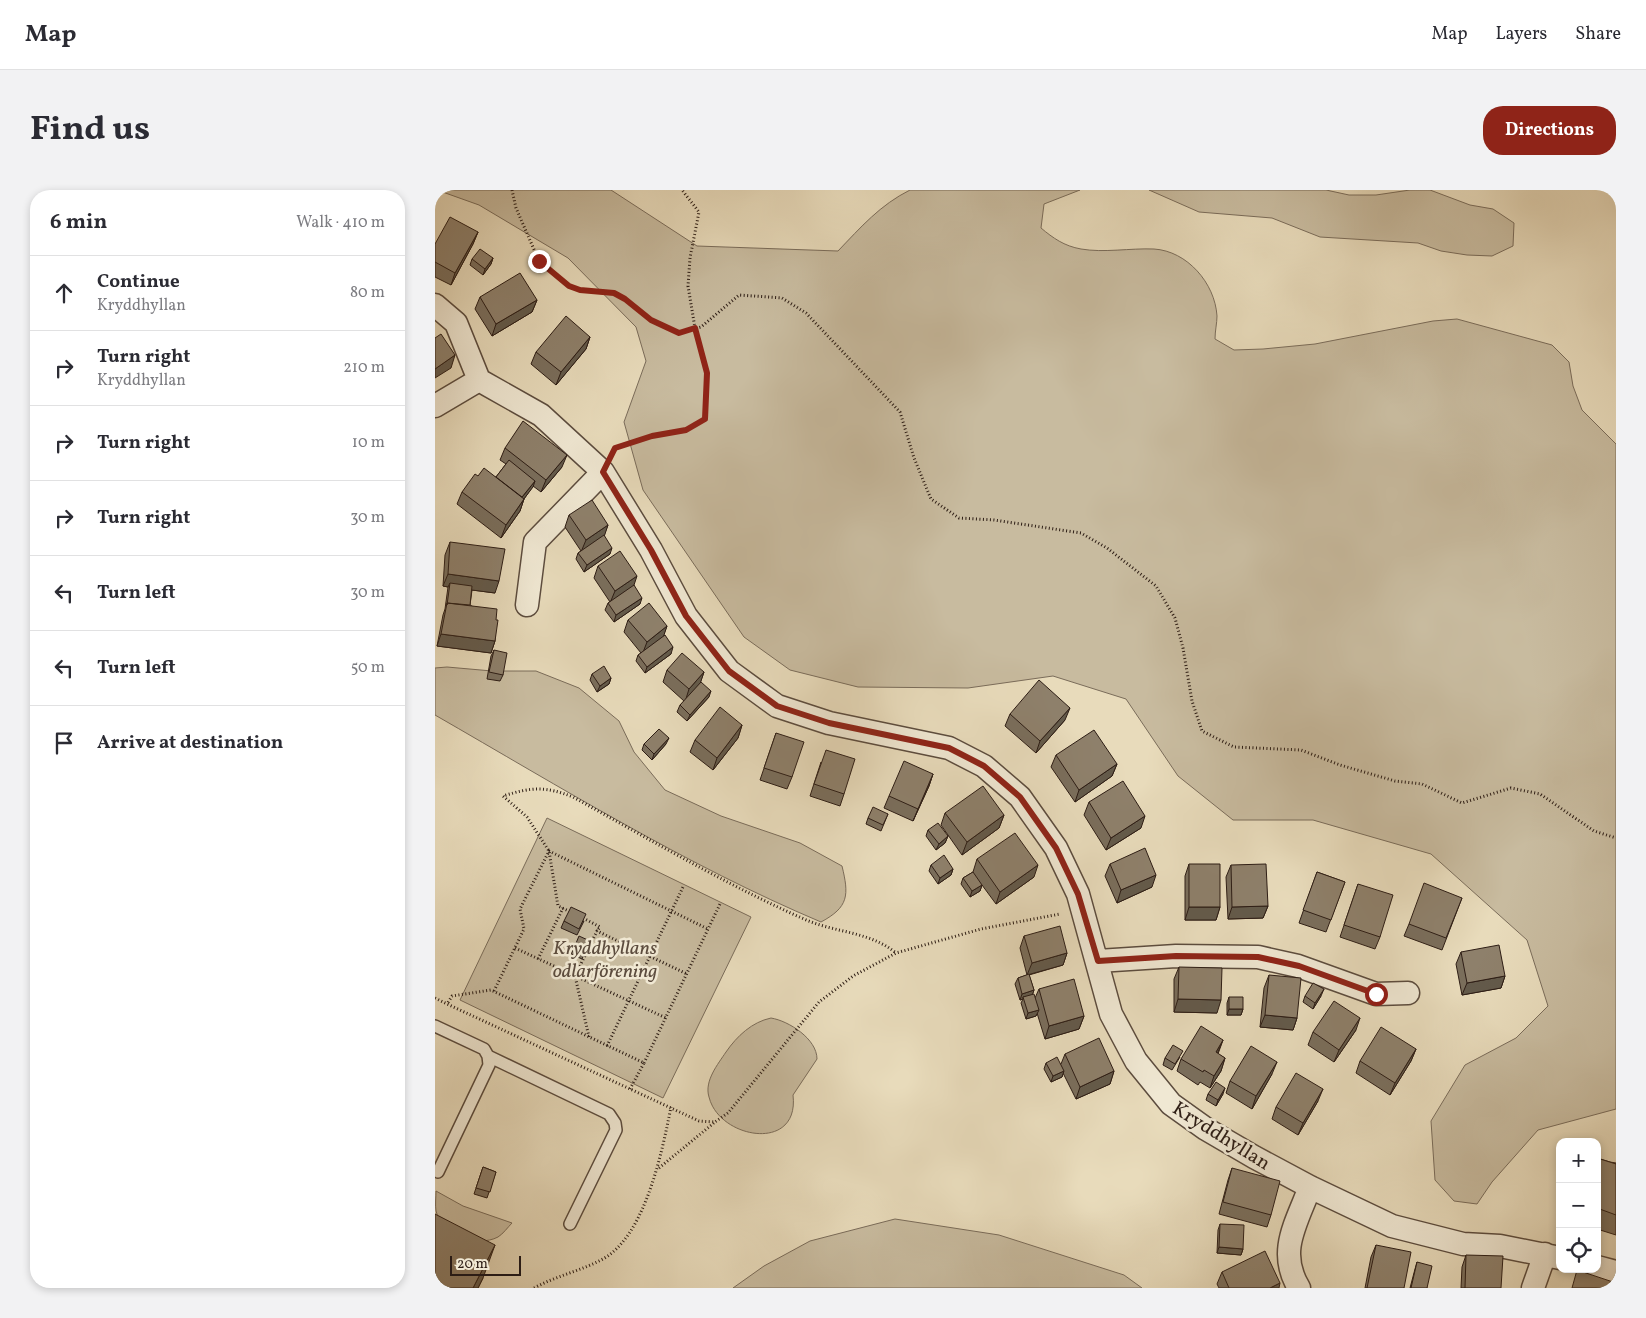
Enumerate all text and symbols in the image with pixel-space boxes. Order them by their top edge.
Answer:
text: Map [25,18,76,52]
text: Map [1431,22,1467,47]
text: Layers [1495,22,1547,47]
text: Share [1575,22,1621,47]
text: Find us [30,106,150,154]
button: Directions [1483,106,1616,155]
text: 6 min [50,208,107,237]
text: Walk · 410 m [296,212,385,234]
route end [528,250,551,273]
text: Continue [97,269,180,295]
icon: ahead [50,279,78,307]
text: 80 m [350,282,385,304]
text: Kryddhyllan [97,295,186,317]
text: Turn right [97,344,190,370]
icon: right [50,354,78,382]
text: 210 m [343,357,385,379]
text: Kryddhyllan [97,370,186,392]
icon: right [50,429,78,457]
text: Turn right [97,430,190,456]
text: 10 m [352,432,385,454]
icon: right [50,504,78,532]
text: Turn right [97,505,190,531]
text: 30 m [350,507,385,529]
icon: left [50,579,78,607]
text: Turn left [97,580,176,606]
text: 30 m [350,582,385,604]
icon: left [50,654,78,682]
text: Turn left [97,655,176,681]
text: 50 m [351,657,385,679]
icon: arrive [50,729,78,757]
text: Arrive at destination [97,730,283,756]
park label: Kryddhyllans odlarförening [553,935,658,986]
route start [1365,983,1388,1006]
street label: Kryddhyllan [1166,1095,1275,1178]
map controls [1556,1138,1601,1273]
button: + [1556,1138,1601,1183]
button: − [1556,1183,1601,1228]
button: locate [1556,1228,1601,1273]
scale bar [450,1253,521,1276]
text: 20 m [457,1255,488,1274]

